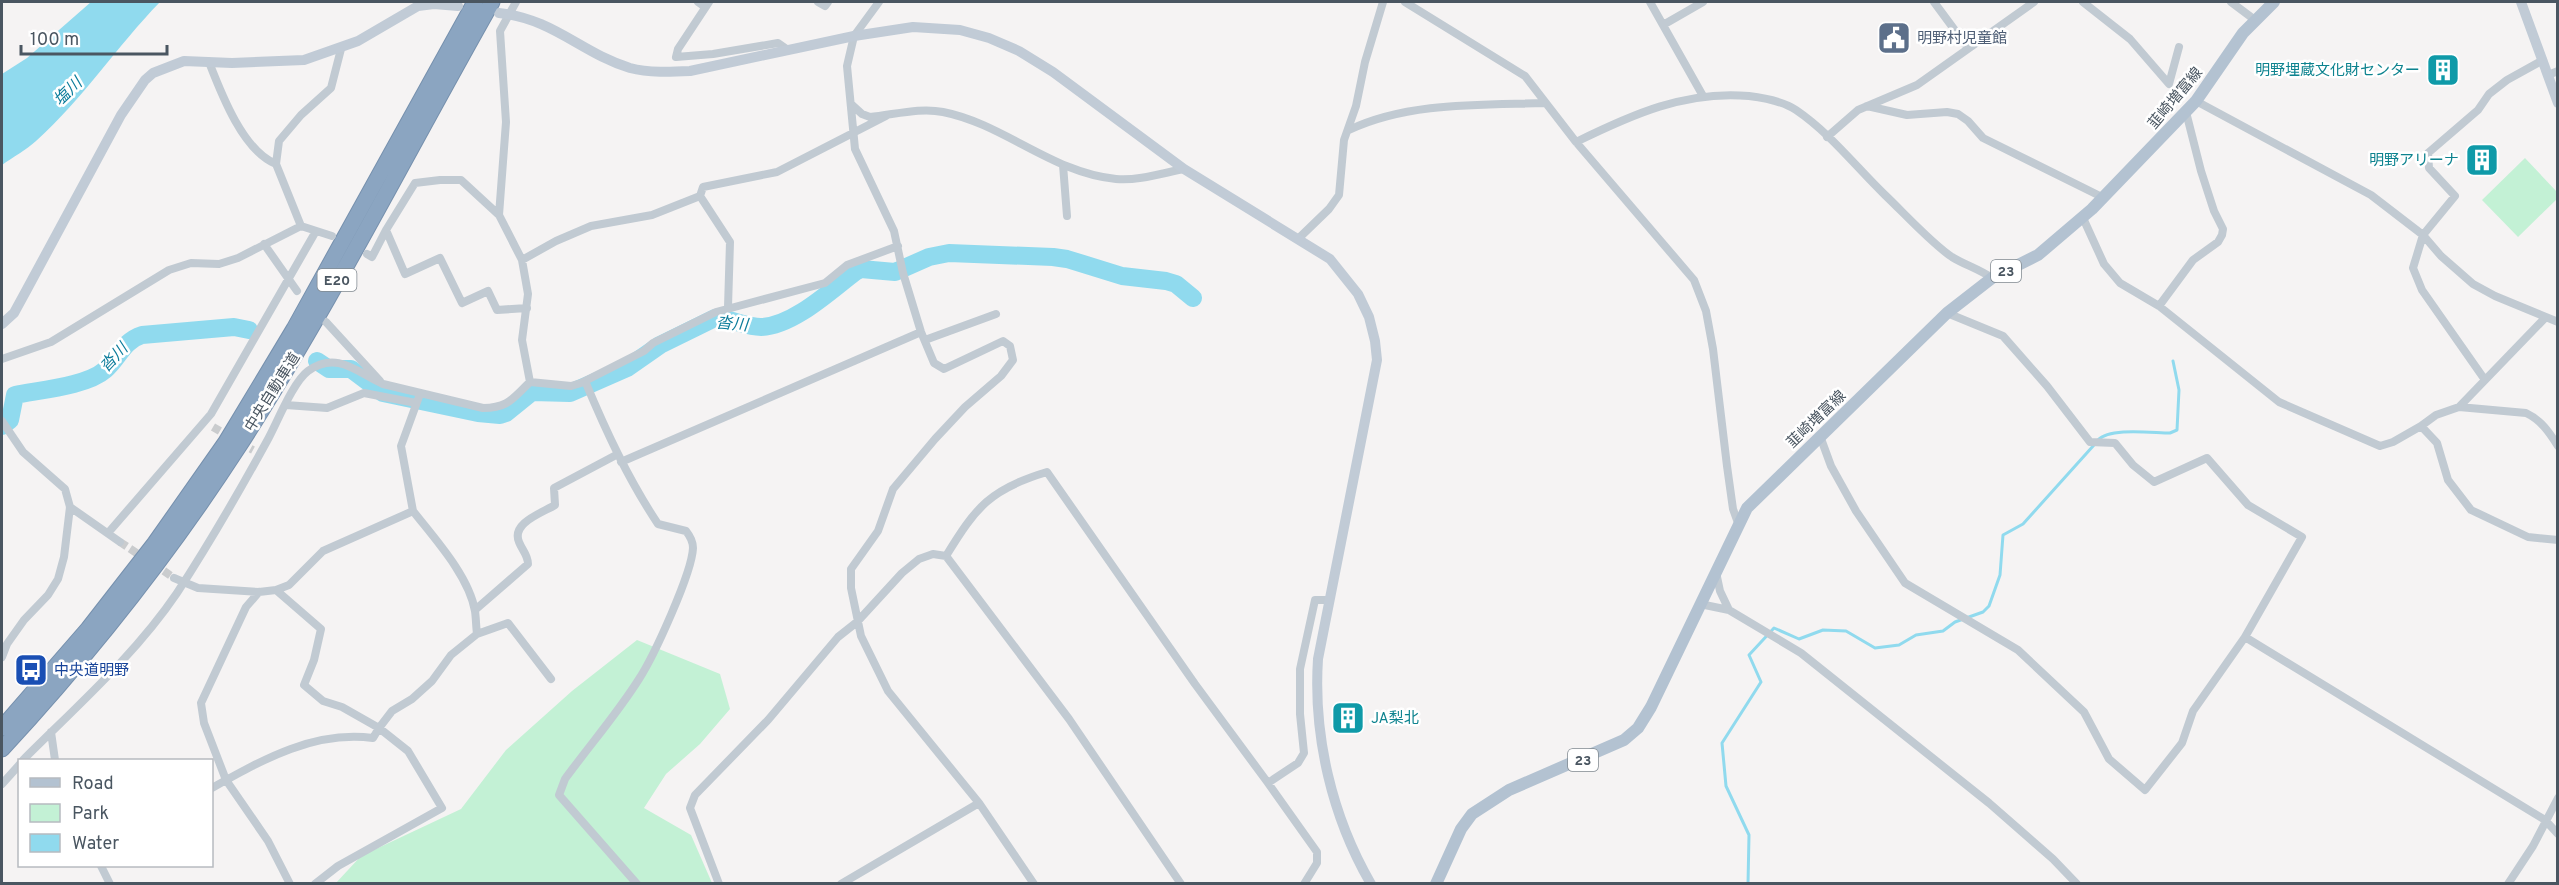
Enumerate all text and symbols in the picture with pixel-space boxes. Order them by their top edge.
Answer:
scale bar [21,18,166,56]
public building icon: 明野村児童館 [1876,20,1912,56]
text: 100 m [30,29,79,52]
place label: 明野村児童館 [1917,29,2007,49]
building icon: 明野埋蔵文化財センター [2425,52,2461,88]
place label: 明野埋蔵文化財センター [2255,62,2420,81]
street label: 韮崎増富線 [2144,63,2208,134]
water label: 塩川 [50,73,88,111]
building icon: 明野アリーナ [2464,142,2500,178]
place label: 明野アリーナ [2369,152,2459,171]
road number: 23 [1991,260,2021,282]
road number: E20 [318,269,356,291]
water label: 沓川 [715,314,751,337]
water label: 沓川 [96,338,134,377]
street label: 中央自動車道 [241,350,305,436]
street label: 韮崎増富線 [1783,386,1851,453]
bus stop icon: 中央道明野 [13,652,49,688]
place label: 中央道明野 [54,662,129,681]
building icon: JA梨北 [1330,700,1366,736]
place label: JA梨北 [1371,709,1419,729]
road number: 23 [1568,749,1598,771]
legend [18,759,213,867]
text: Road [72,773,114,796]
text: Park [72,803,109,826]
text: Water [72,833,119,856]

